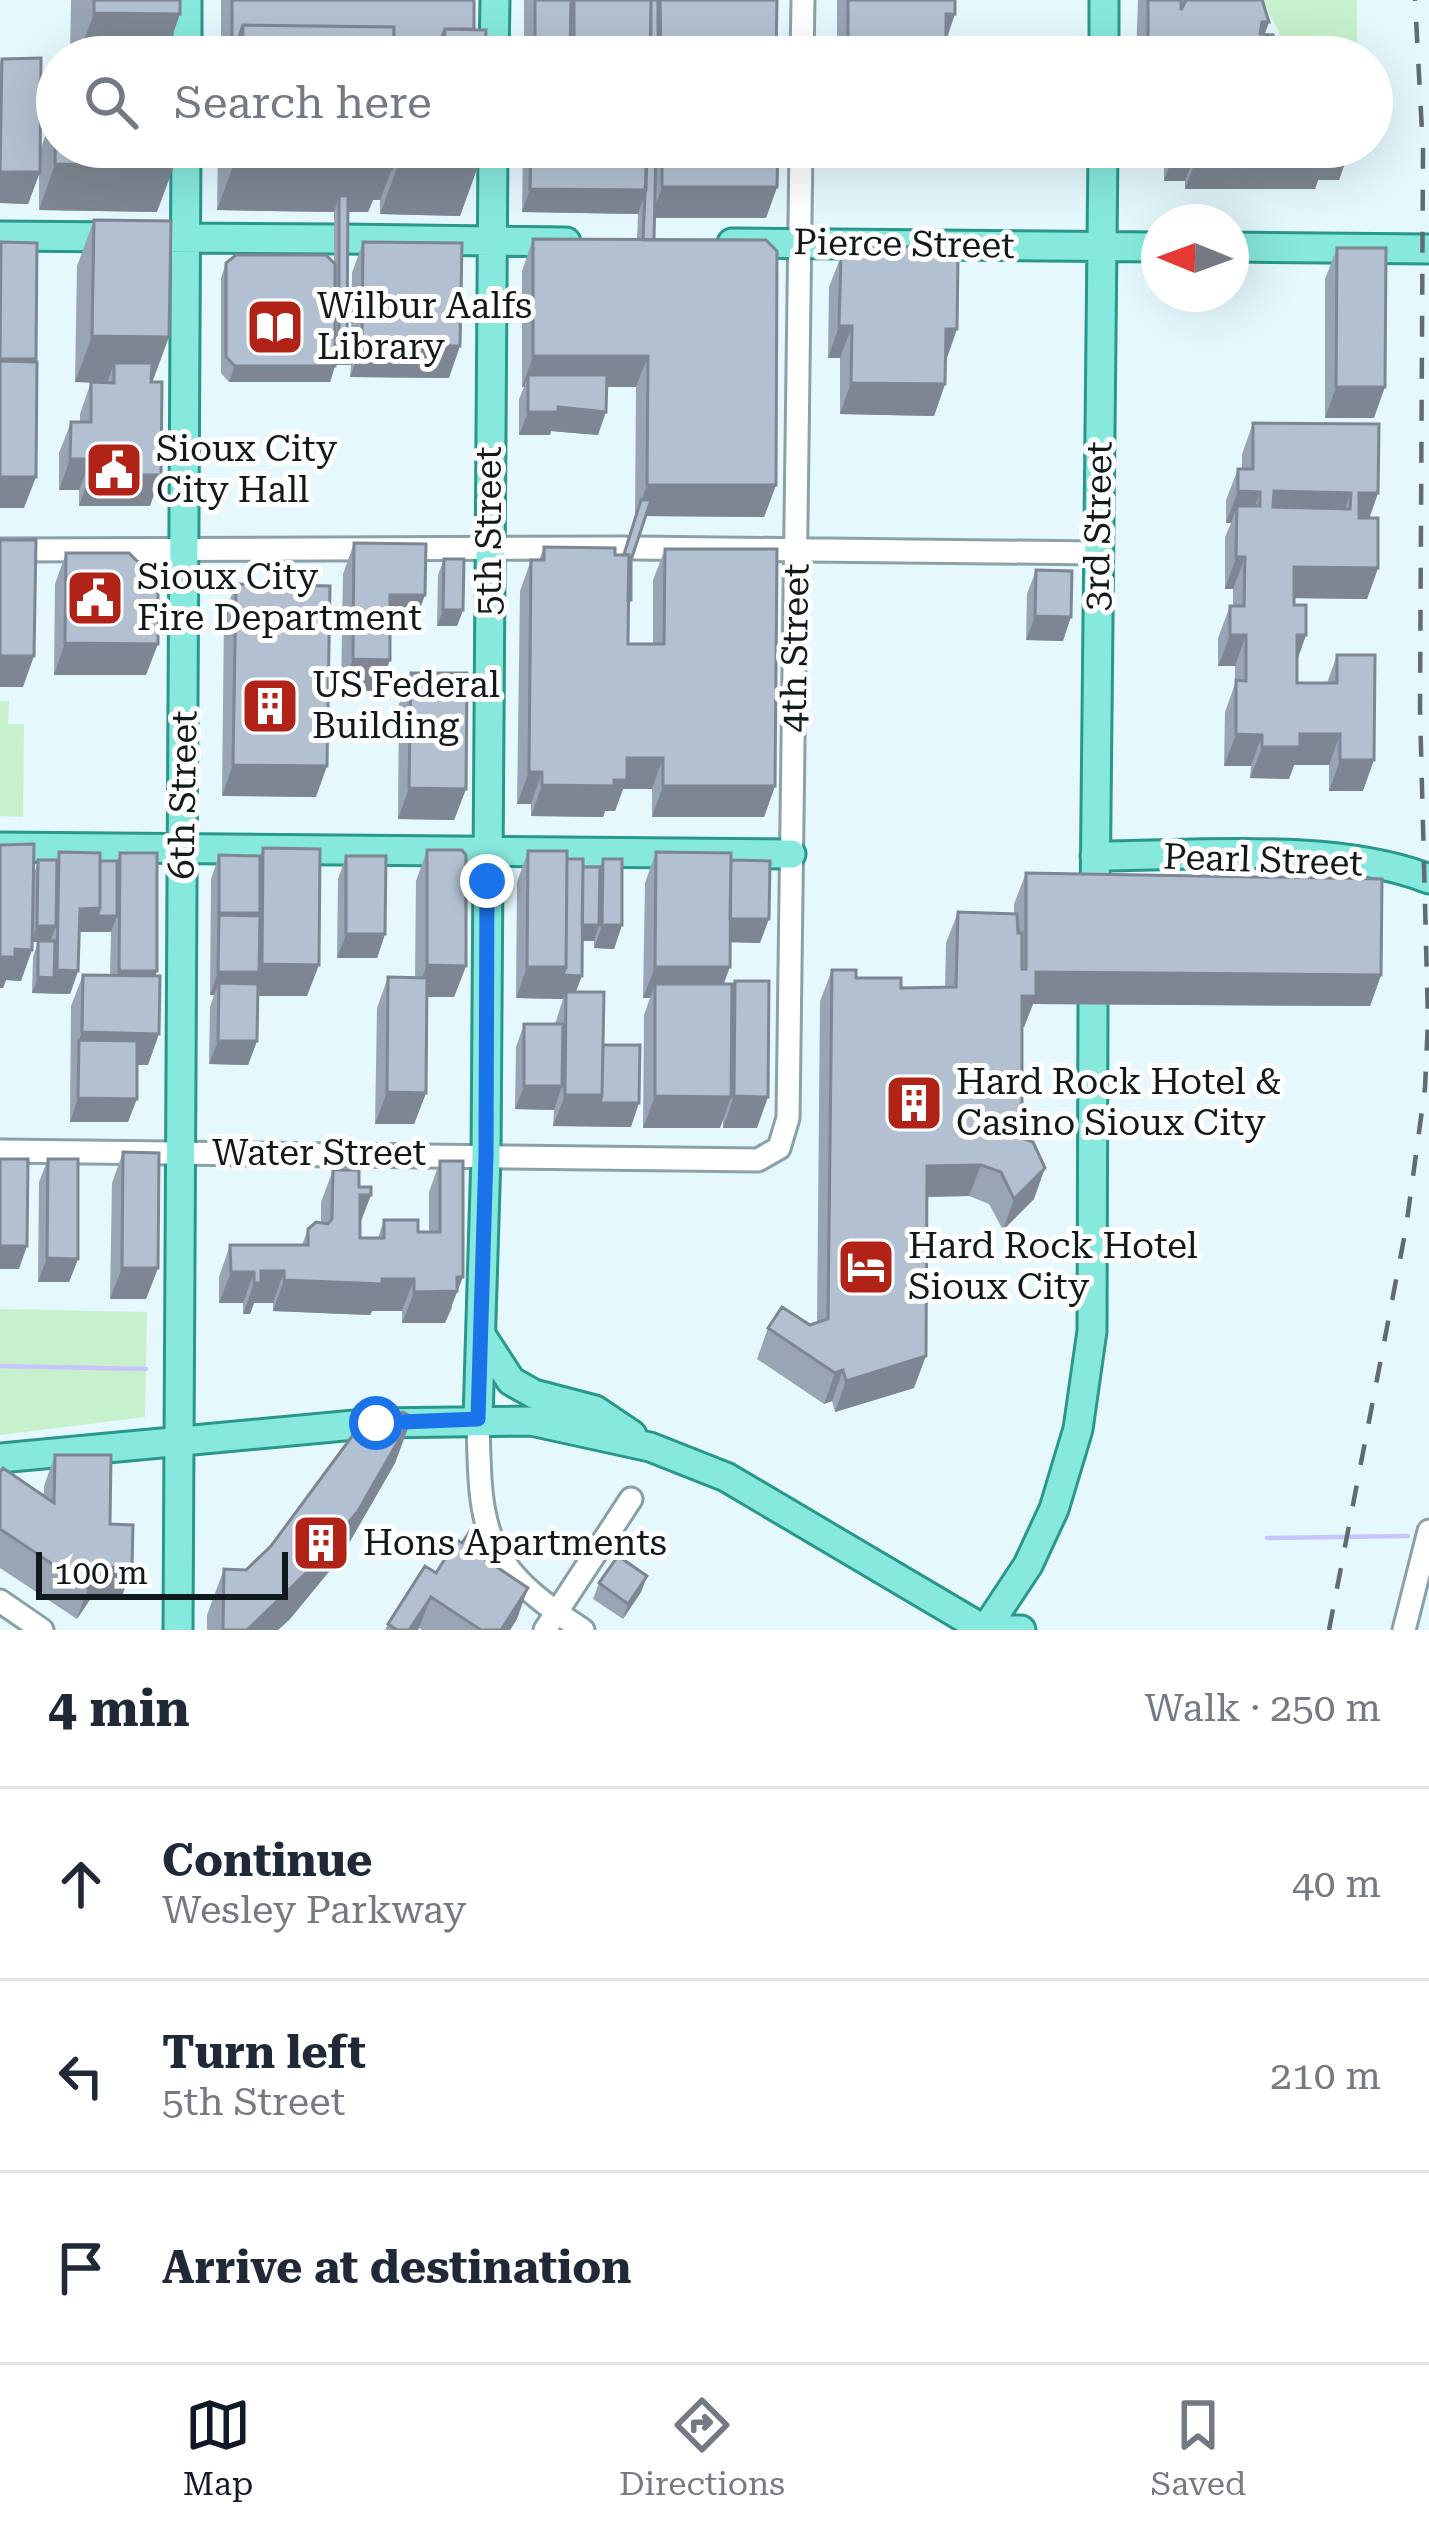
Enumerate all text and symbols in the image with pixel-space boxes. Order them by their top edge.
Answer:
search box [36,36,1393,168]
icon: search [78,69,144,135]
text: Search here [174,76,432,129]
north arrow [1141,204,1249,312]
street label: Pierce Street [793,221,1015,267]
place label: Wilbur Aalfs Library [317,285,532,368]
library icon: Wilbur Aalfs Library [244,296,306,358]
place label: Sioux City City Hall [156,428,338,511]
public building icon: Sioux City City Hall [83,439,145,501]
street label: 3rd Street [1076,441,1120,611]
street label: 5th Street [468,446,510,616]
place label: Sioux City Fire Department [137,556,422,639]
street label: 4th Street [773,563,817,733]
public building icon: Sioux City Fire Department [64,567,126,629]
place label: US Federal Building [312,664,500,747]
building icon: US Federal Building [239,675,301,737]
street label: 6th Street [161,710,205,880]
street label: Pearl Street [1162,836,1364,884]
route end [460,854,514,908]
place label: Hard Rock Hotel & Casino Sioux City [956,1061,1282,1144]
building icon: Hard Rock Hotel & Casino Sioux City [883,1072,945,1134]
street label: Water Street [212,1132,426,1174]
place label: Hard Rock Hotel Sioux City [908,1225,1198,1308]
hotel icon: Hard Rock Hotel Sioux City [835,1236,897,1298]
route start [349,1396,403,1450]
building icon: Hons Apartments [290,1512,352,1574]
place label: Hons Apartments [363,1522,667,1564]
scale bar [36,1546,288,1599]
text: 100 m [54,1553,148,1592]
text: 4 min [48,1679,190,1738]
text: Walk · 250 m [1145,1685,1381,1731]
text: Continue [162,1834,373,1887]
icon: ahead [48,1851,114,1917]
text: 40 m [1292,1861,1381,1907]
text: Wesley Parkway [162,1887,466,1933]
text: Turn left [162,2026,366,2079]
icon: left [48,2043,114,2109]
text: 210 m [1270,2053,1381,2099]
text: 5th Street [162,2079,345,2125]
icon: arrive [48,2235,114,2301]
text: Arrive at destination [162,2241,631,2294]
tab: Map [183,2392,253,2503]
tab: Directions [619,2392,785,2503]
tab: Saved [1151,2392,1246,2503]

